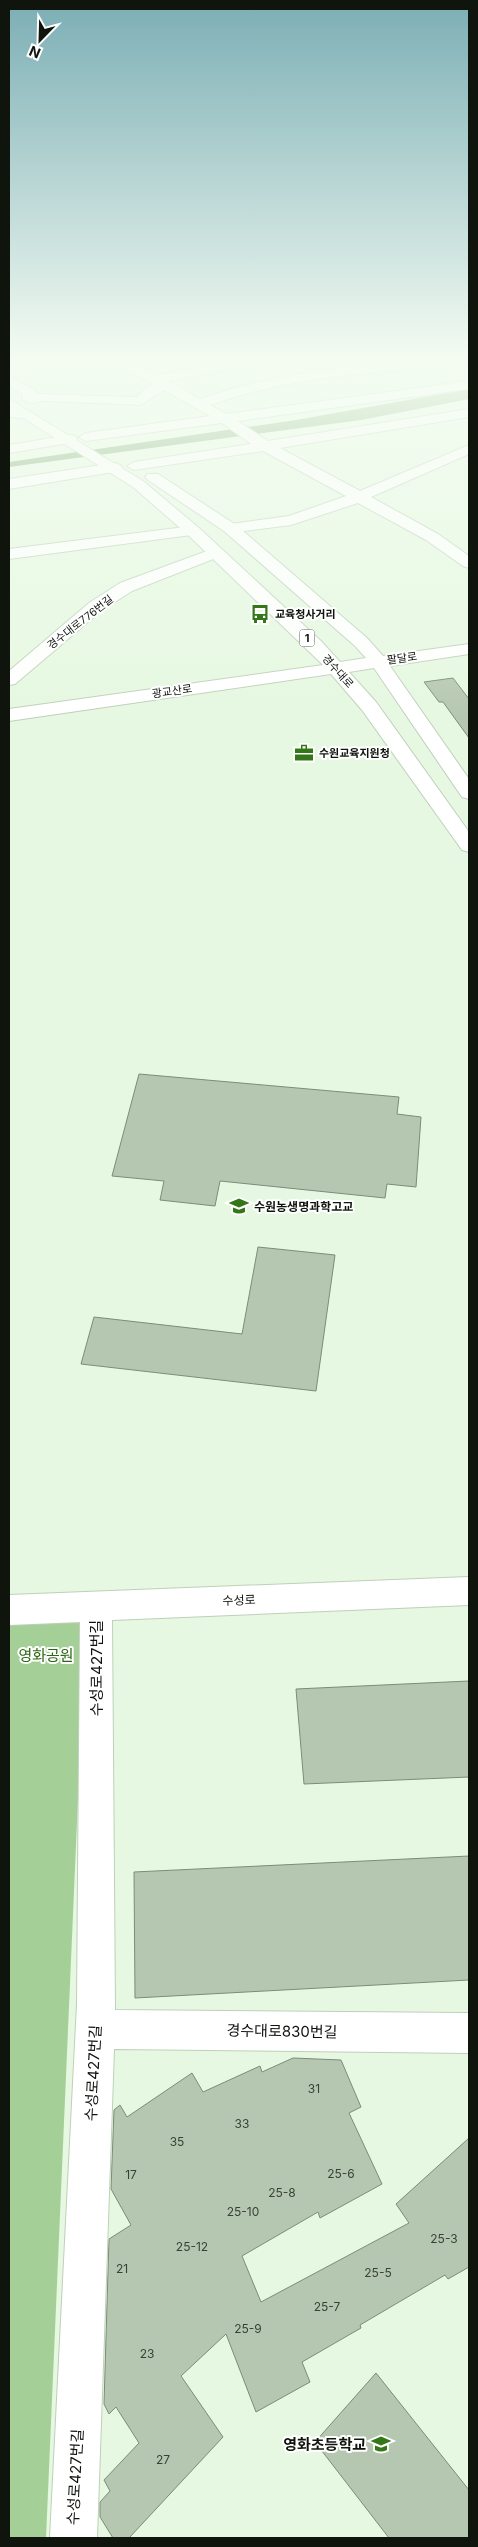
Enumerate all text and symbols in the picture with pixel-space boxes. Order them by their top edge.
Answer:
north arrow [15,15,65,65]
text: N [26,43,43,62]
street label: 경수대로776번길 [44,592,116,652]
bus stop icon: 교육청사거리 [249,603,271,625]
place label: 교육청사거리 [275,607,336,621]
road number: 1 [300,630,314,646]
street label: 팔달로 [386,649,418,667]
street label: 경수대로 [319,651,357,691]
street label: 광교산로 [151,681,193,701]
office icon: 수원교육지원청 [293,742,315,764]
place label: 수원교육지원청 [319,746,390,760]
school or university icon: 수원농생명과학고교 [228,1195,250,1217]
place label: 수원농생명과학고교 [254,1199,353,1214]
street label: 수성로 [222,1592,256,1608]
street label: 수성로427번길 [87,1620,106,1716]
park label: 영화공원 [18,1646,74,1665]
street label: 경수대로830번길 [226,2021,338,2041]
street label: 수성로427번길 [81,2024,105,2122]
house number: 31 [308,2081,320,2096]
house number: 33 [235,2116,249,2131]
house number: 35 [170,2134,184,2149]
house number: 25-6 [327,2166,355,2181]
house number: 17 [125,2167,137,2182]
house number: 25-8 [268,2185,296,2200]
house number: 25-10 [227,2204,259,2219]
house number: 25-3 [430,2231,458,2246]
house number: 25-12 [176,2239,208,2254]
house number: 21 [116,2261,128,2276]
house number: 25-5 [364,2265,392,2280]
house number: 25-7 [314,2299,341,2314]
house number: 25-9 [234,2321,262,2336]
house number: 23 [140,2346,154,2361]
street label: 수성로427번길 [63,2428,87,2526]
school or university icon: 영화초등학교 [370,2433,392,2455]
place label: 영화초등학교 [283,2435,366,2454]
house number: 27 [156,2452,170,2467]

